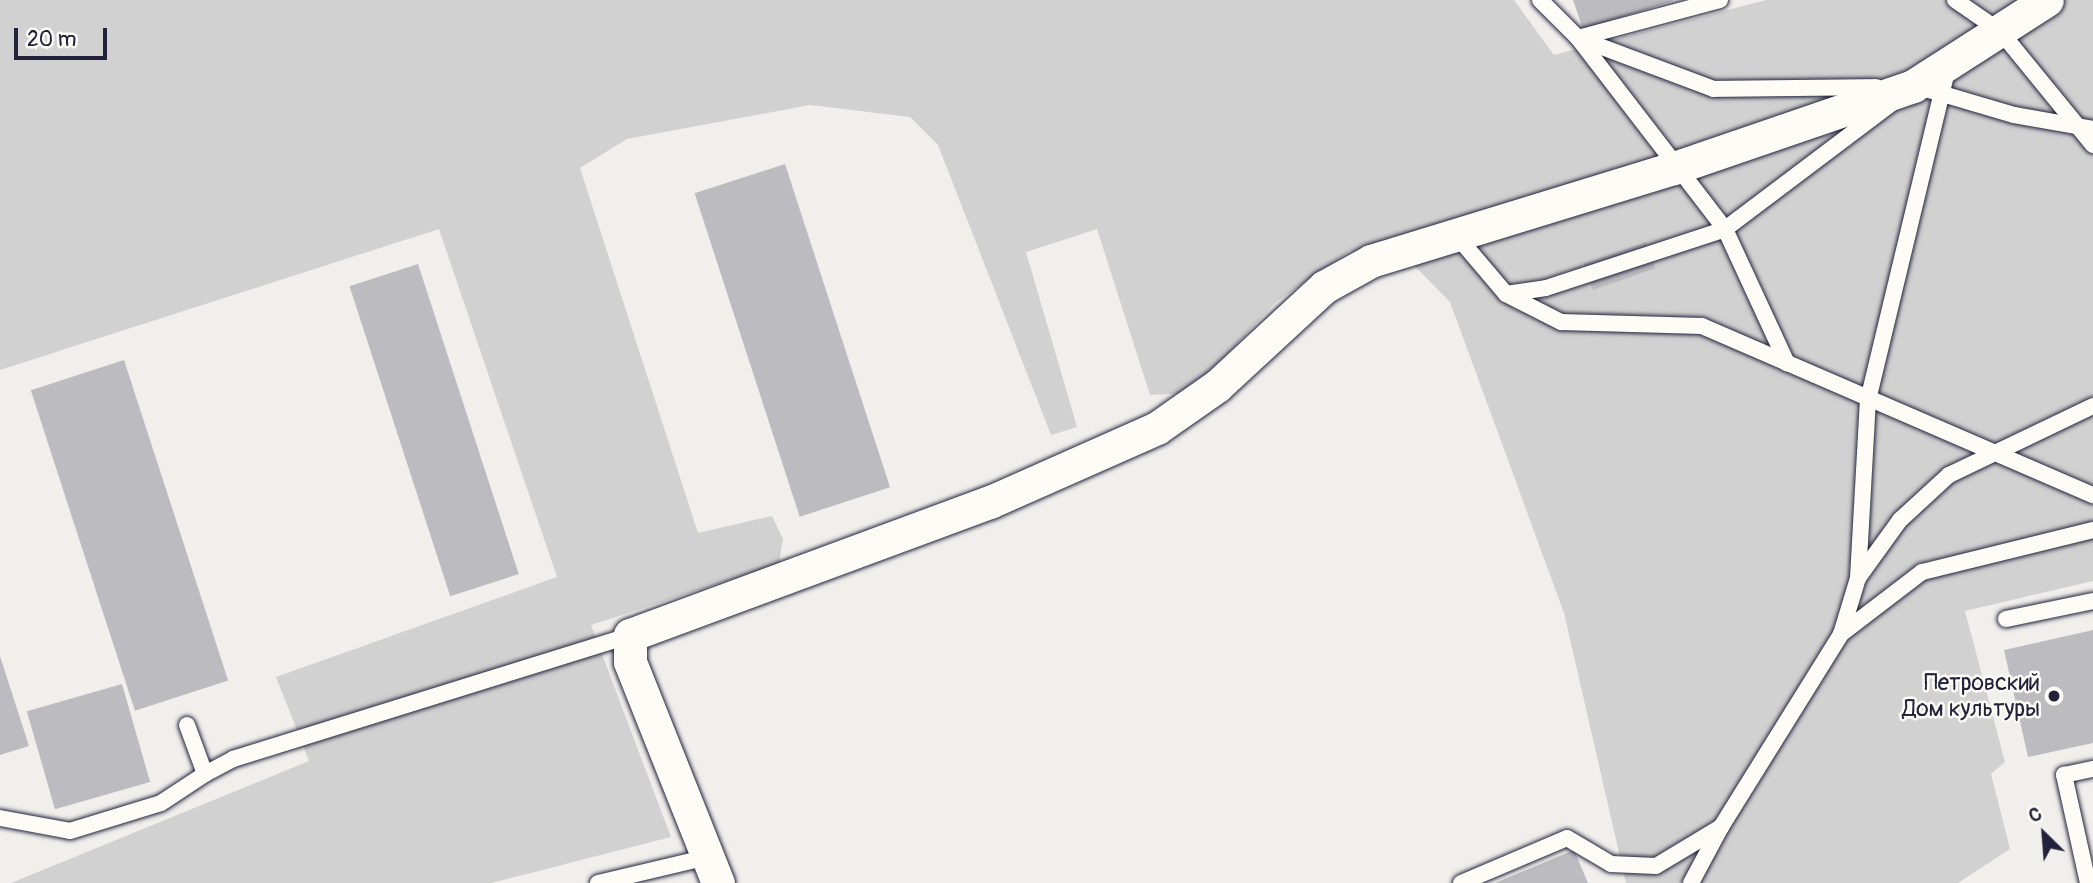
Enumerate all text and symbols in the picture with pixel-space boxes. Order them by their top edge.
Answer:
scale bar [18,14,110,58]
text: 20 m [27,26,76,53]
place label: Петровский Дом культуры [1902,669,2040,723]
marker: Петровский Дом культуры [2046,688,2062,704]
north arrow [2009,799,2079,869]
text: С [2025,802,2046,828]

